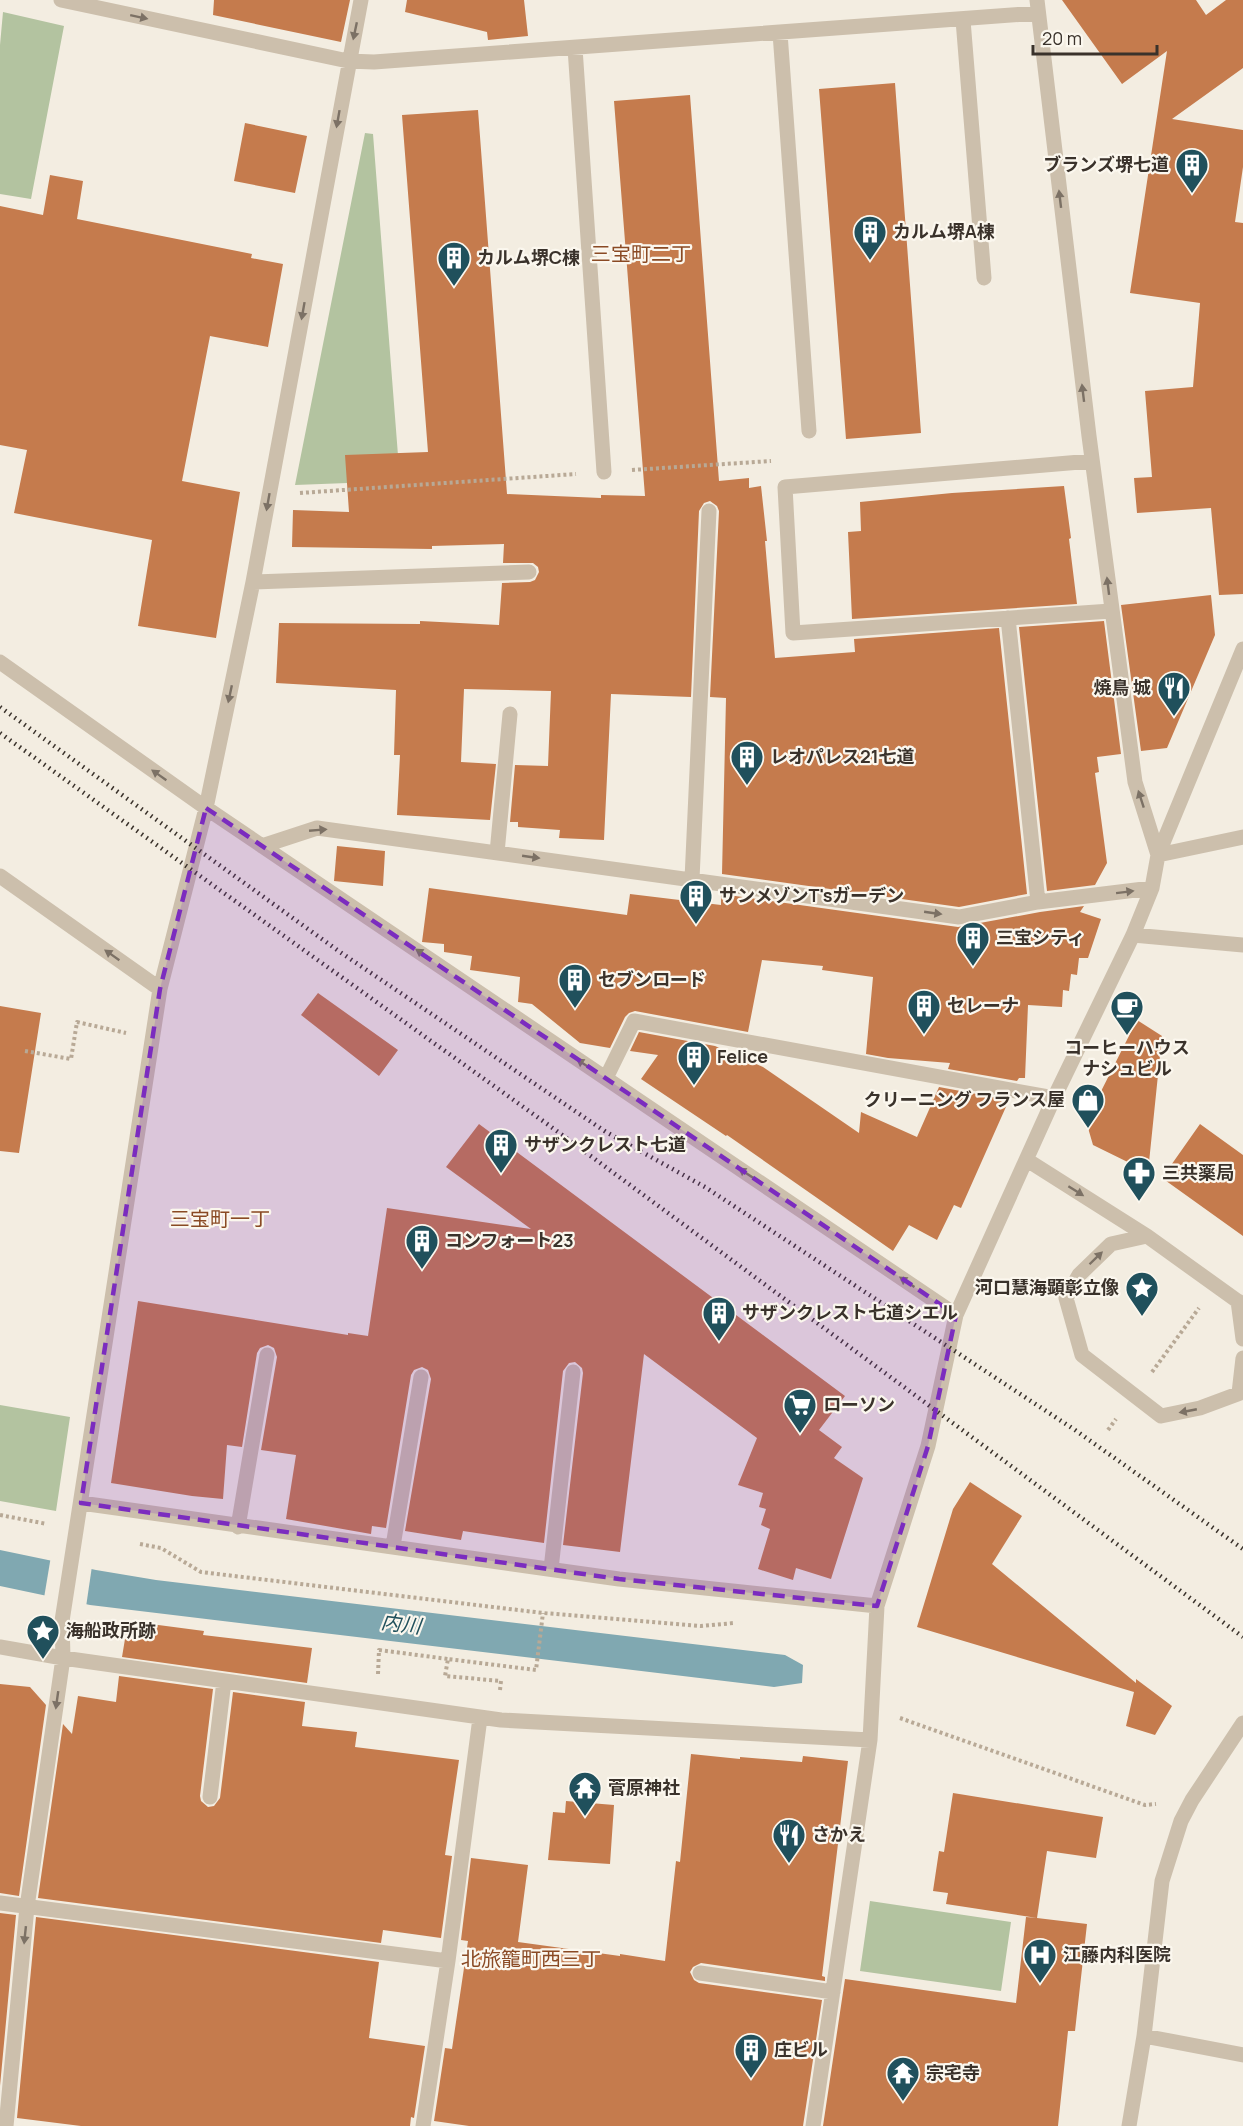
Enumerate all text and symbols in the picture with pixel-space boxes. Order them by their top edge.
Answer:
one-way arrow [130,12,148,22]
scale bar [1033,18,1158,56]
one-way arrow [350,21,359,40]
text: 20 m [1042,26,1082,50]
one-way arrow [333,109,342,128]
building icon: ブランズ堺七道 [1174,147,1210,194]
place label: ブランズ堺七道 [1043,152,1169,176]
one-way arrow [1056,189,1065,208]
building icon: カルム堺A棟 [852,214,888,261]
place label: カルム堺A棟 [893,219,995,243]
building icon: カルム堺C棟 [436,240,472,287]
district label: 三宝町二丁 [591,240,691,267]
place label: カルム堺C棟 [477,245,580,269]
one-way arrow [298,301,307,320]
one-way arrow [1079,383,1088,402]
one-way arrow [263,493,272,512]
one-way arrow [1104,577,1113,596]
restaurant icon: 焼鳥 城 [1156,670,1192,717]
place label: 焼鳥 城 [1093,675,1151,699]
one-way arrow [225,684,234,703]
building icon: レオパレス21七道 [729,739,765,786]
place label: レオパレス21七道 [770,744,915,768]
one-way arrow [151,769,167,781]
one-way arrow [1135,790,1145,808]
one-way arrow [308,825,327,835]
one-way arrow [522,853,541,862]
building icon: サンメゾンT'sガーデン [678,878,714,925]
place label: サンメゾンT'sガーデン [719,883,904,907]
one-way arrow [1116,887,1135,896]
one-way arrow [923,908,942,918]
building icon: 三宝シティ [955,920,991,967]
place label: 三宝シティ [996,925,1085,949]
one-way arrow [414,949,431,960]
one-way arrow [104,950,120,961]
building icon: セブンロード [557,962,593,1009]
place label: セブンロード [598,967,706,991]
building icon: セレーナ [906,988,942,1035]
cafe icon: コーヒーハウス ナシュビル [1109,989,1145,1036]
place label: セレーナ [947,993,1019,1017]
place label: コーヒーハウス ナシュビル [1064,1035,1190,1080]
building icon: Felice [676,1039,712,1086]
place label: Felice [717,1044,768,1068]
one-way arrow [576,1058,593,1069]
shop icon: クリーニング フランス屋 [1070,1082,1106,1129]
place label: クリーニング フランス屋 [864,1087,1065,1111]
building icon: サザンクレスト七道 [483,1127,519,1174]
place label: サザンクレスト七道 [524,1132,686,1156]
pharmacy icon: 三共薬局 [1121,1155,1157,1202]
place label: 三共薬局 [1162,1160,1234,1184]
one-way arrow [738,1167,754,1179]
one-way arrow [1068,1186,1085,1197]
district label: 三宝町一丁 [170,1205,270,1232]
building icon: コンフォート23 [404,1223,440,1270]
place label: コンフォート23 [445,1228,574,1252]
one-way arrow [1089,1251,1104,1265]
place icon: 河口慧海顕彰立像 [1124,1270,1160,1317]
place label: 河口慧海顕彰立像 [975,1275,1119,1299]
one-way arrow [899,1277,915,1288]
building icon: サザンクレスト七道シエル [701,1295,737,1342]
place label: サザンクレスト七道シエル [742,1300,958,1324]
supermarket icon: ローソン [782,1387,818,1434]
place label: ローソン [823,1392,895,1416]
one-way arrow [1178,1407,1197,1416]
water label: 内川 [380,1608,425,1640]
place icon: 海船政所跡 [25,1613,61,1660]
place label: 海船政所跡 [66,1618,156,1642]
one-way arrow [52,1691,61,1710]
temple icon: 菅原神社 [567,1770,603,1817]
place label: 菅原神社 [608,1775,680,1799]
restaurant icon: さかえ [771,1817,807,1864]
place label: さかえ [812,1822,866,1846]
one-way arrow [20,1926,30,1945]
hospital icon: 江藤内科医院 [1022,1937,1058,1984]
place label: 江藤内科医院 [1063,1942,1171,1966]
district label: 北旅籠町西三丁 [461,1945,601,1972]
building icon: 庄ビル [733,2032,769,2079]
place label: 庄ビル [774,2037,828,2061]
temple icon: 宗宅寺 [885,2055,921,2102]
place label: 宗宅寺 [926,2060,980,2084]

